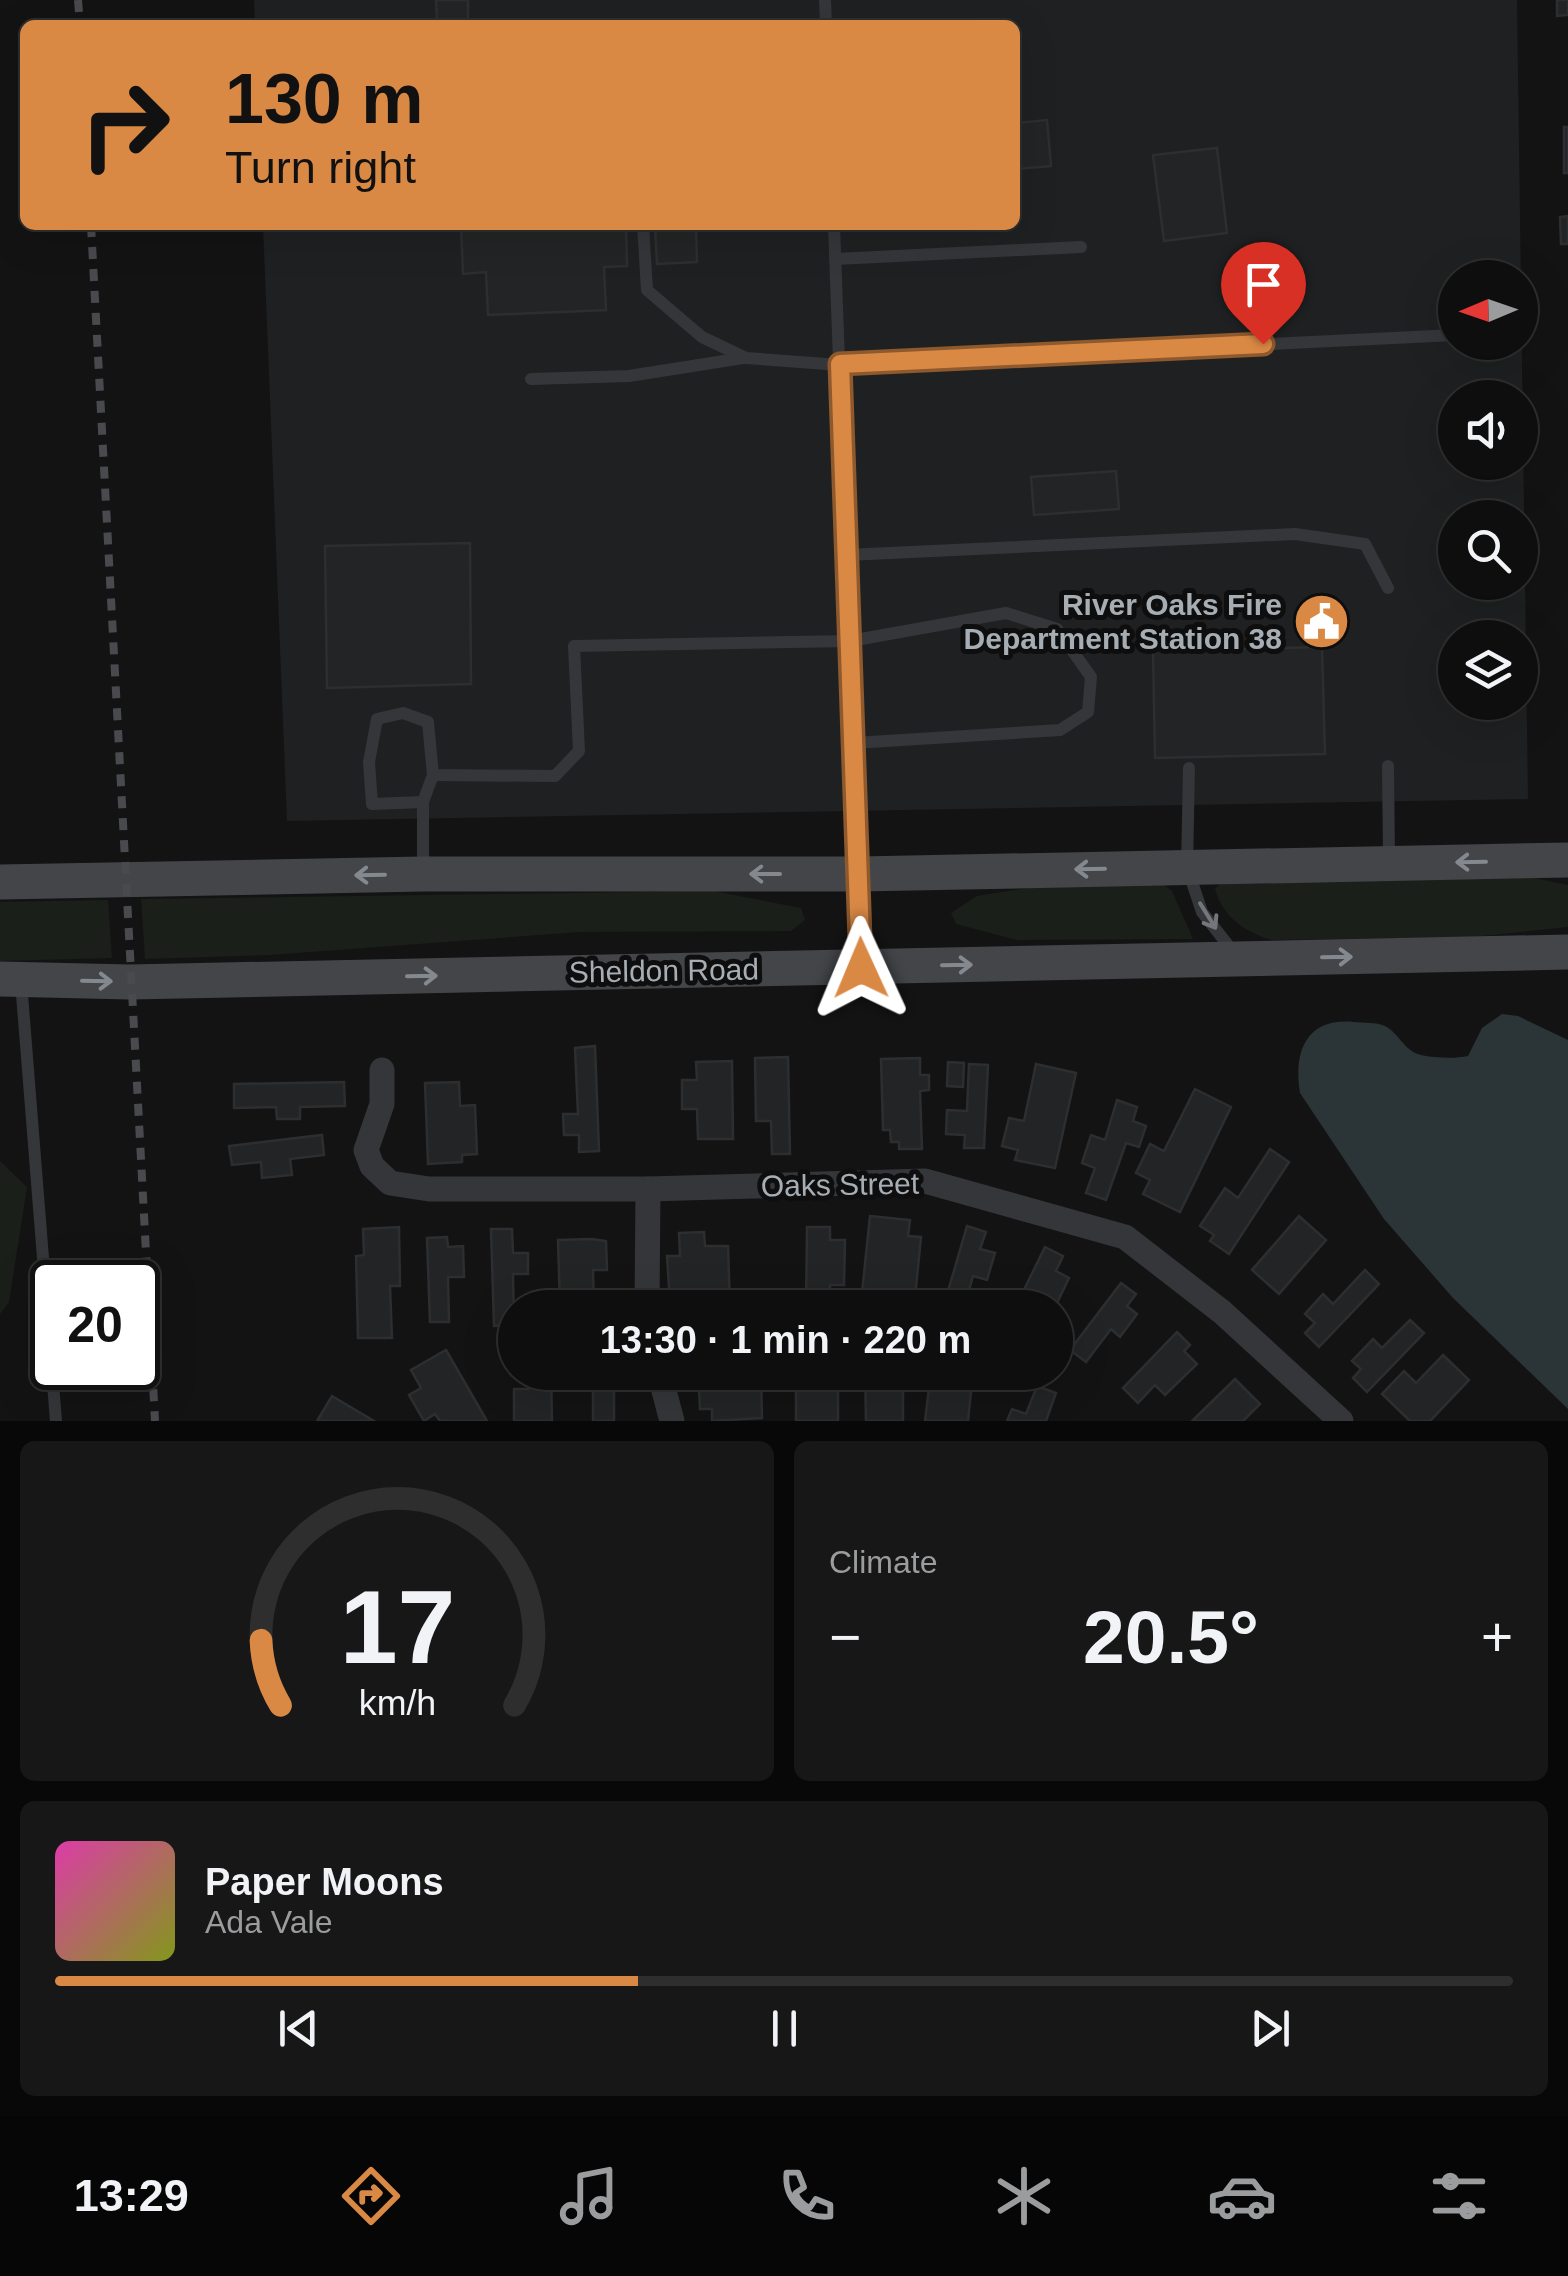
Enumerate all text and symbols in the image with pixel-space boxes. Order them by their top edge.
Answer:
icon: right [60,60,190,190]
text: 130 m [225,60,423,138]
text: Turn right [225,142,416,193]
pin [1221,242,1306,345]
icon: arrive [1236,257,1291,312]
north arrow [1438,260,1538,360]
map controls [1438,260,1538,720]
button: sound [1438,380,1538,480]
button: search [1438,500,1538,600]
place label: River Oaks Fire Department Station 38 [964,588,1282,655]
public building icon: River Oaks Fire Department Station 38 [1291,592,1351,652]
button: layers [1438,620,1538,720]
one-way arrow [1455,852,1487,871]
one-way arrow [1074,860,1106,878]
one-way arrow [749,864,782,884]
one-way arrow [354,866,386,885]
one-way arrow [1198,902,1218,930]
position arrow [809,916,913,1020]
one-way arrow [1321,948,1353,967]
street label: Sheldon Road [569,952,759,989]
one-way arrow [941,956,973,975]
one-way arrow [406,966,438,986]
one-way arrow [81,972,113,991]
street label: Oaks Street [761,1167,920,1202]
speed limit sign: 20 [30,1260,160,1390]
text: 13:30 · 1 min · 220 m [600,1319,971,1361]
text: Climate [829,1544,937,1580]
text: 17 [339,1569,455,1685]
text: 20.5° [1083,1595,1259,1679]
text: − [829,1606,861,1668]
text: + [1481,1606,1513,1668]
text: km/h [358,1683,436,1723]
text: Paper Moons [205,1861,444,1903]
text: Ada Vale [205,1904,333,1940]
icon: previous [271,2001,326,2056]
icon: pause [757,2001,812,2056]
icon: next [1243,2001,1298,2056]
icon: directions [336,2161,406,2231]
icon: music [554,2161,624,2231]
icon: phone [772,2161,842,2231]
icon: climate [989,2161,1059,2231]
icon: car [1207,2161,1277,2231]
icon: filters [1424,2161,1494,2231]
text: 13:29 [74,2170,189,2221]

